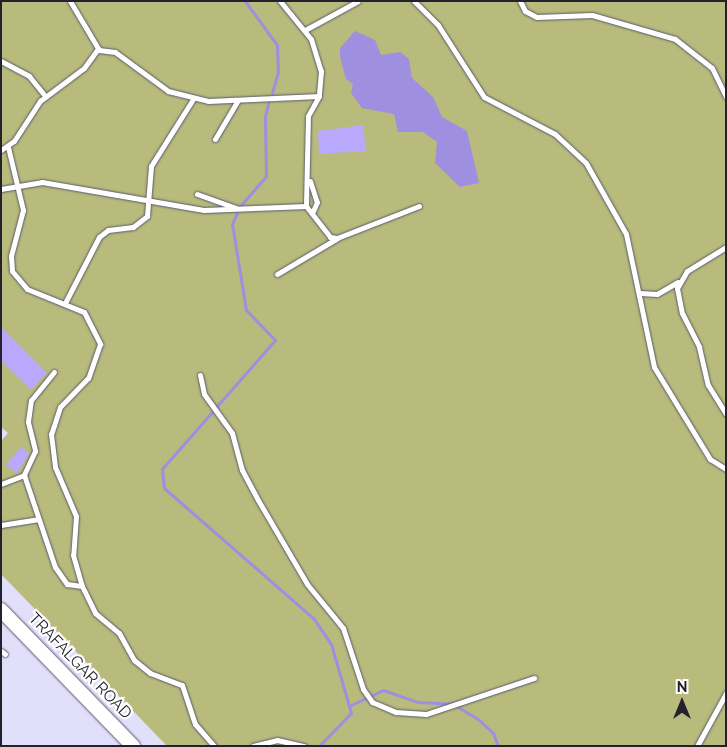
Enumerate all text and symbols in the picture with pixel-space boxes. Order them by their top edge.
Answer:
street label: TRAFALGAR ROAD [24,609,136,723]
north arrow [657,677,707,727]
text: N [677,679,687,695]

